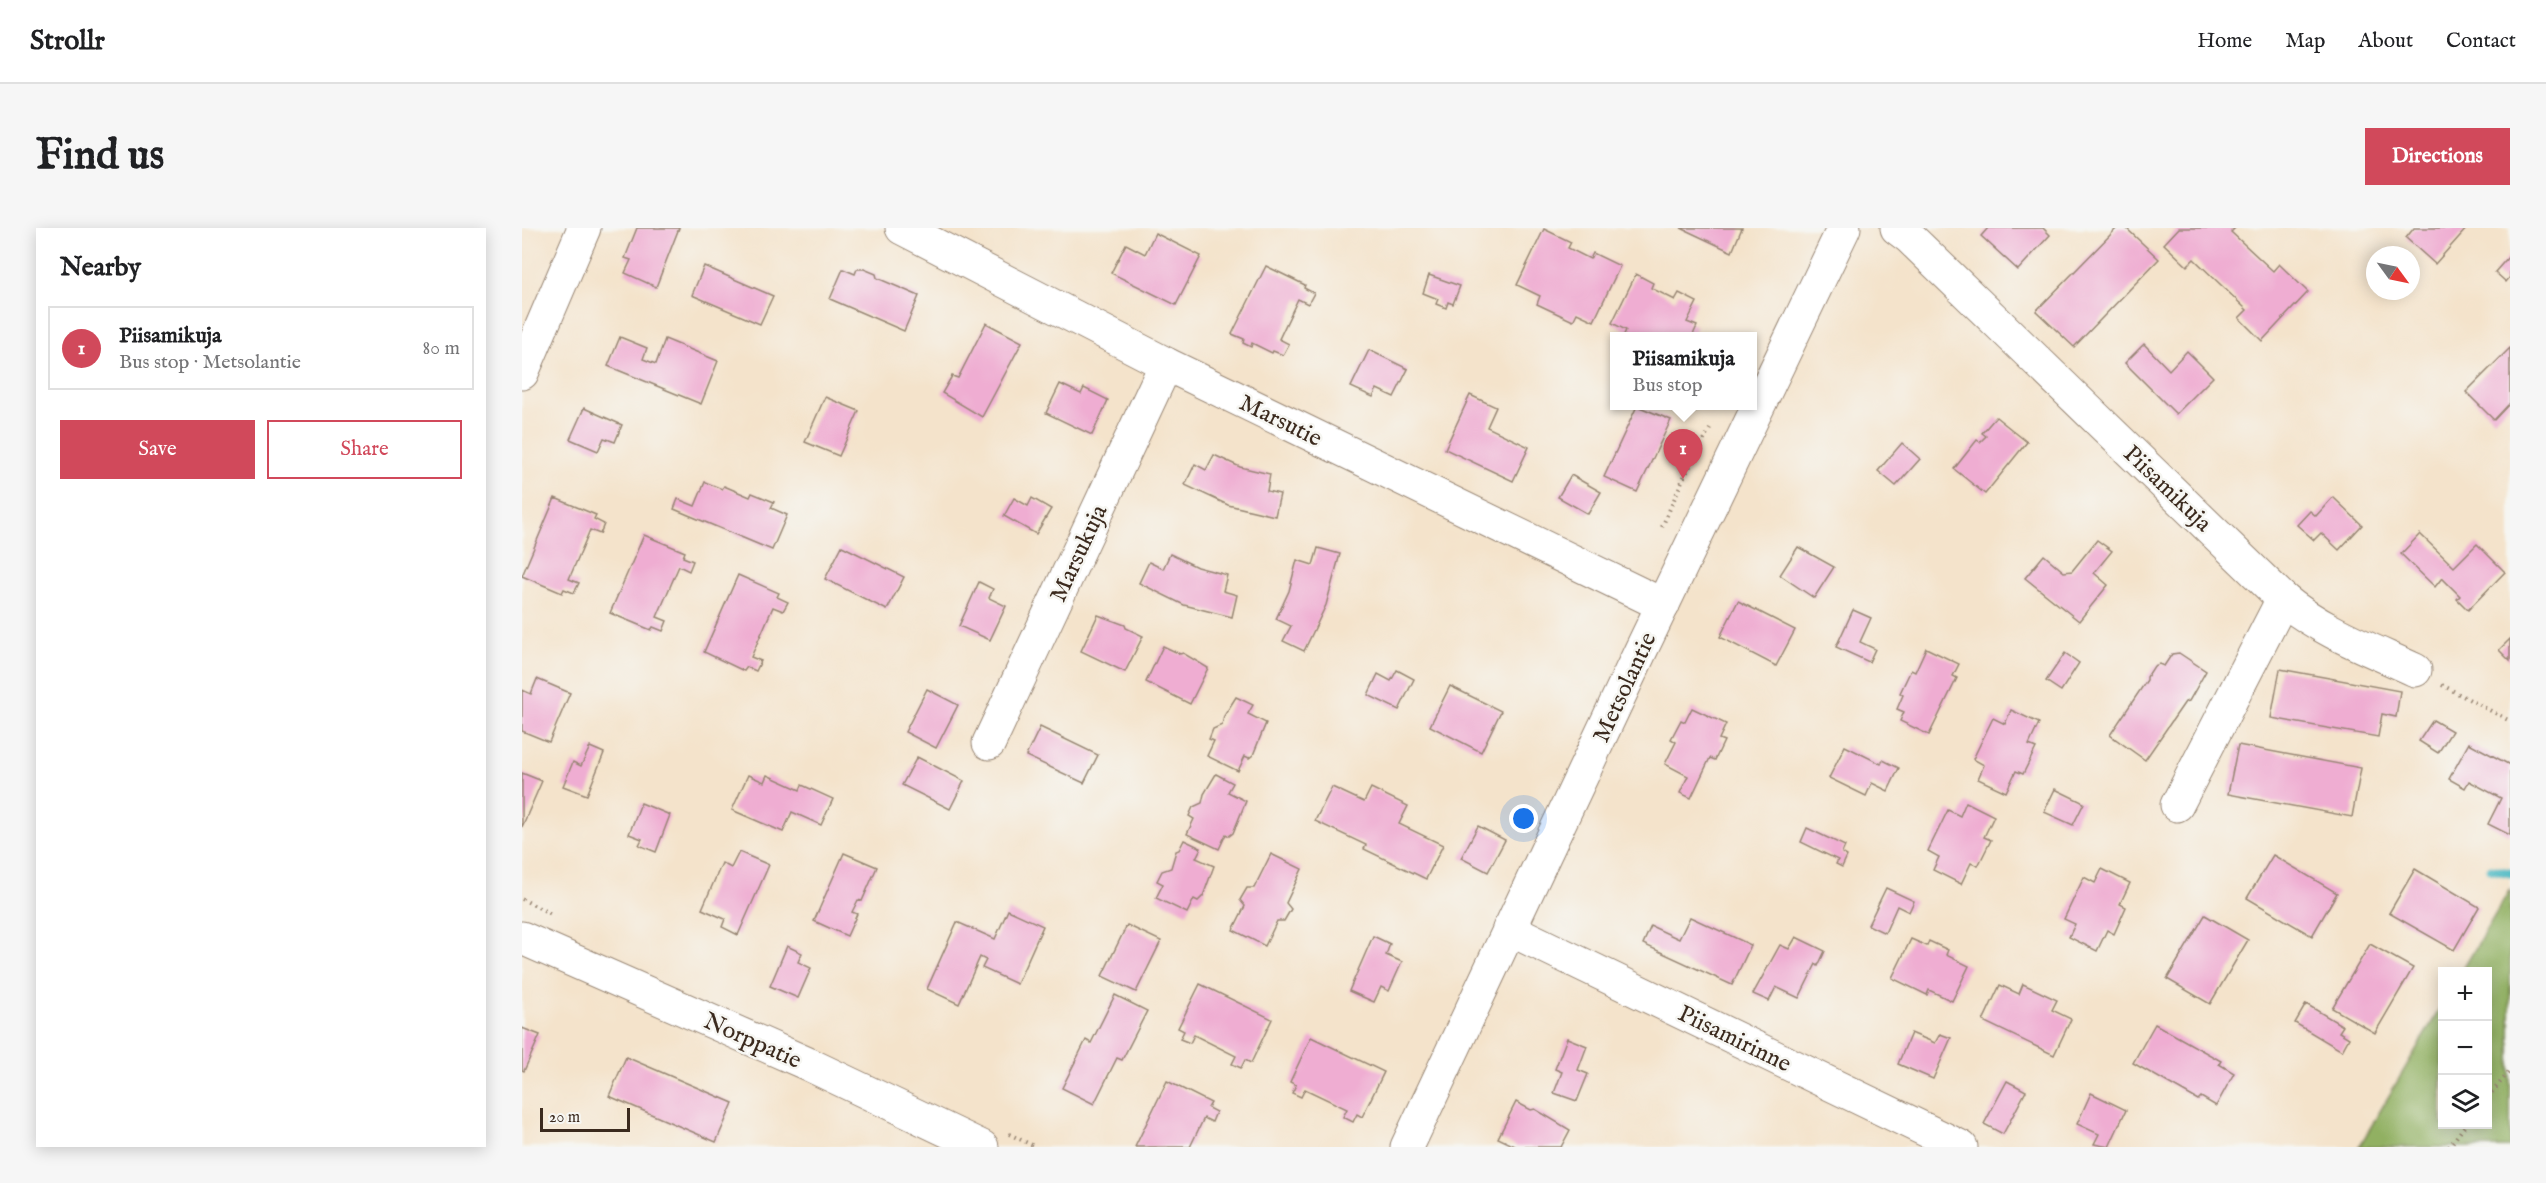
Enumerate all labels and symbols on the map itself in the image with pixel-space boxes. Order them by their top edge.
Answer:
north arrow [2366,246,2420,300]
street label: Marsutie [1234,388,1327,455]
pin: 1 [1664,430,1702,479]
street label: Piisamikuja [2116,439,2218,540]
street label: Marsukuja [1043,499,1116,607]
street label: Metsolantie [1586,628,1664,748]
your location [1509,804,1538,833]
street label: Piisamirinne [1673,999,1796,1080]
street label: Norppatie [699,1006,806,1077]
scale bar [540,1105,630,1132]

